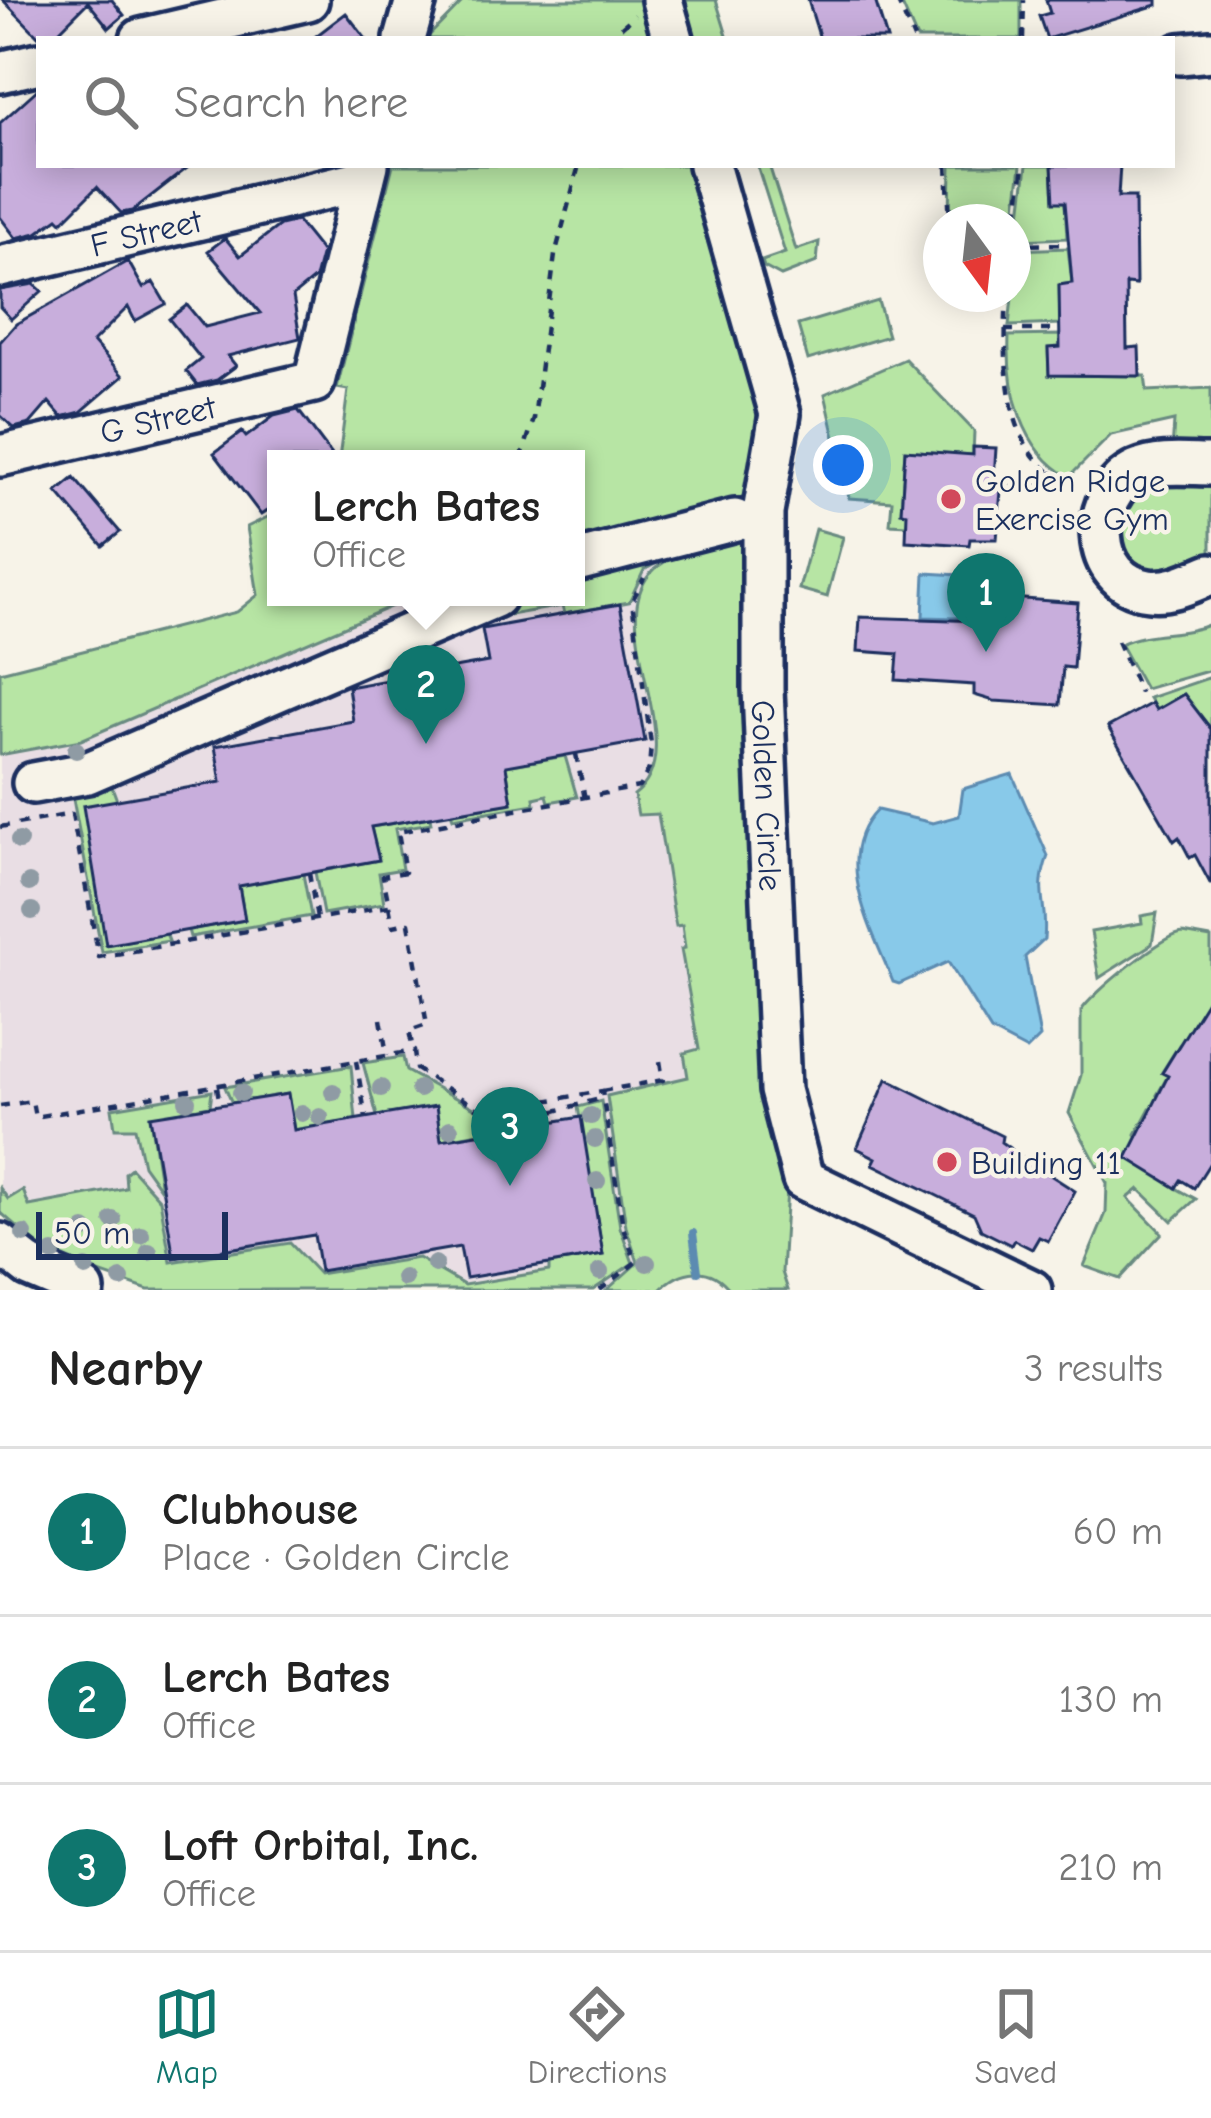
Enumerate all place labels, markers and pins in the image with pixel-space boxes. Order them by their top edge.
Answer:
place label: Golden Ridge Exercise Gym [975,462,1169,538]
marker: Golden Ridge Exercise Gym [938,486,964,512]
pin: 1 [947,553,1025,652]
pin: 2 [387,645,465,744]
pin: 3 [471,1087,549,1186]
place label: Building 11 [971,1144,1121,1182]
marker: Building 11 [934,1149,960,1175]

